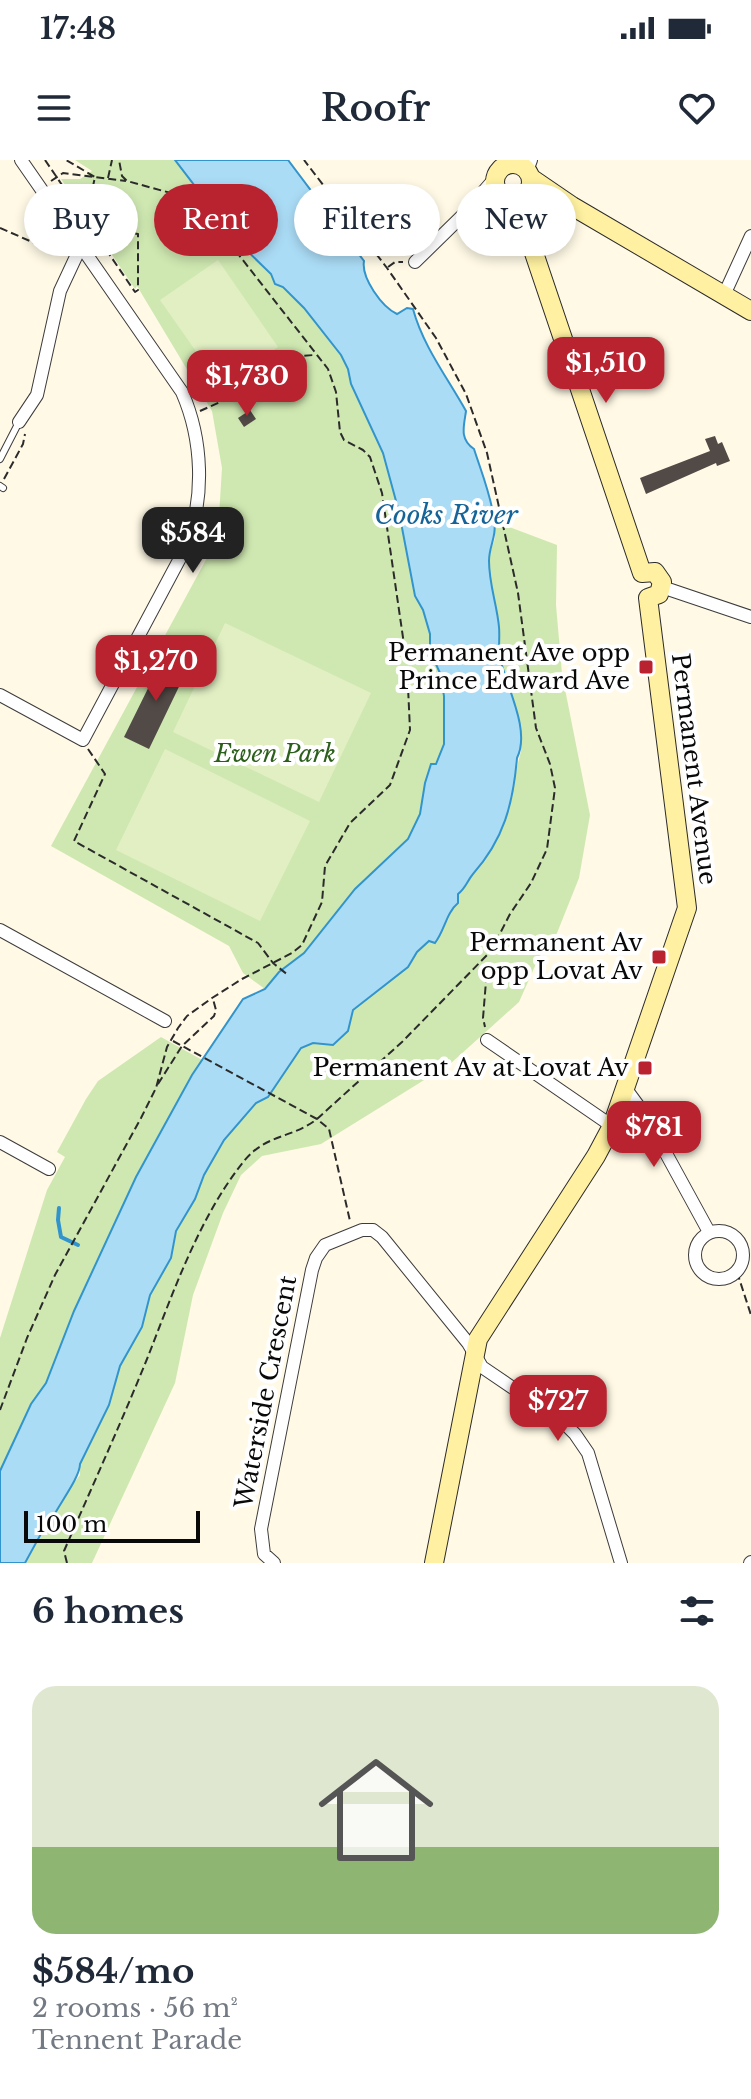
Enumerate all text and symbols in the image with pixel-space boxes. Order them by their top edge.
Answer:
text: 17:48 [40,10,116,47]
icon: menu [32,86,76,130]
text: Roofr [321,86,430,131]
icon: heart [675,86,719,130]
chip: Buy [24,184,138,256]
chip: Rent [154,184,278,256]
chip: Filters [294,184,440,256]
chip: New [456,184,576,256]
pin: $1,510 [541,337,671,405]
text: $1,510 [565,347,647,379]
pin: $1,730 [182,350,312,418]
text: $1,730 [205,360,289,392]
water label: Cooks River [374,499,519,531]
pin: $584 [146,507,240,575]
text: $584 [160,517,226,549]
pin: $1,270 [91,635,221,703]
place label: Permanent Ave opp Prince Edward Ave [388,638,630,695]
text: $1,270 [114,645,198,677]
street label: Permanent Avenue [666,651,723,886]
marker: Permanent Ave opp Prince Edward Ave [637,658,655,676]
park label: Ewen Park [213,739,336,768]
place label: Permanent Av opp Lovat Av [469,928,643,985]
marker: Permanent Av opp Lovat Av [650,948,668,966]
place label: Permanent Av at Lovat Av [313,1053,629,1082]
marker: Permanent Av at Lovat Av [636,1059,654,1077]
pin: $781 [607,1101,701,1169]
text: $781 [625,1111,683,1143]
street label: Waterside Crescent [228,1273,302,1512]
pin: $727 [511,1375,605,1443]
text: $727 [528,1385,588,1417]
scale bar [24,1507,200,1543]
text: 100 m [36,1511,107,1538]
icon: filters [675,1589,719,1633]
text: 6 homes [32,1590,184,1632]
icon: home [304,1738,448,1882]
text: $584/mo [32,1950,195,1992]
text: 2 rooms · 56 m² [32,1992,238,2024]
text: Tennent Parade [32,2024,242,2056]

